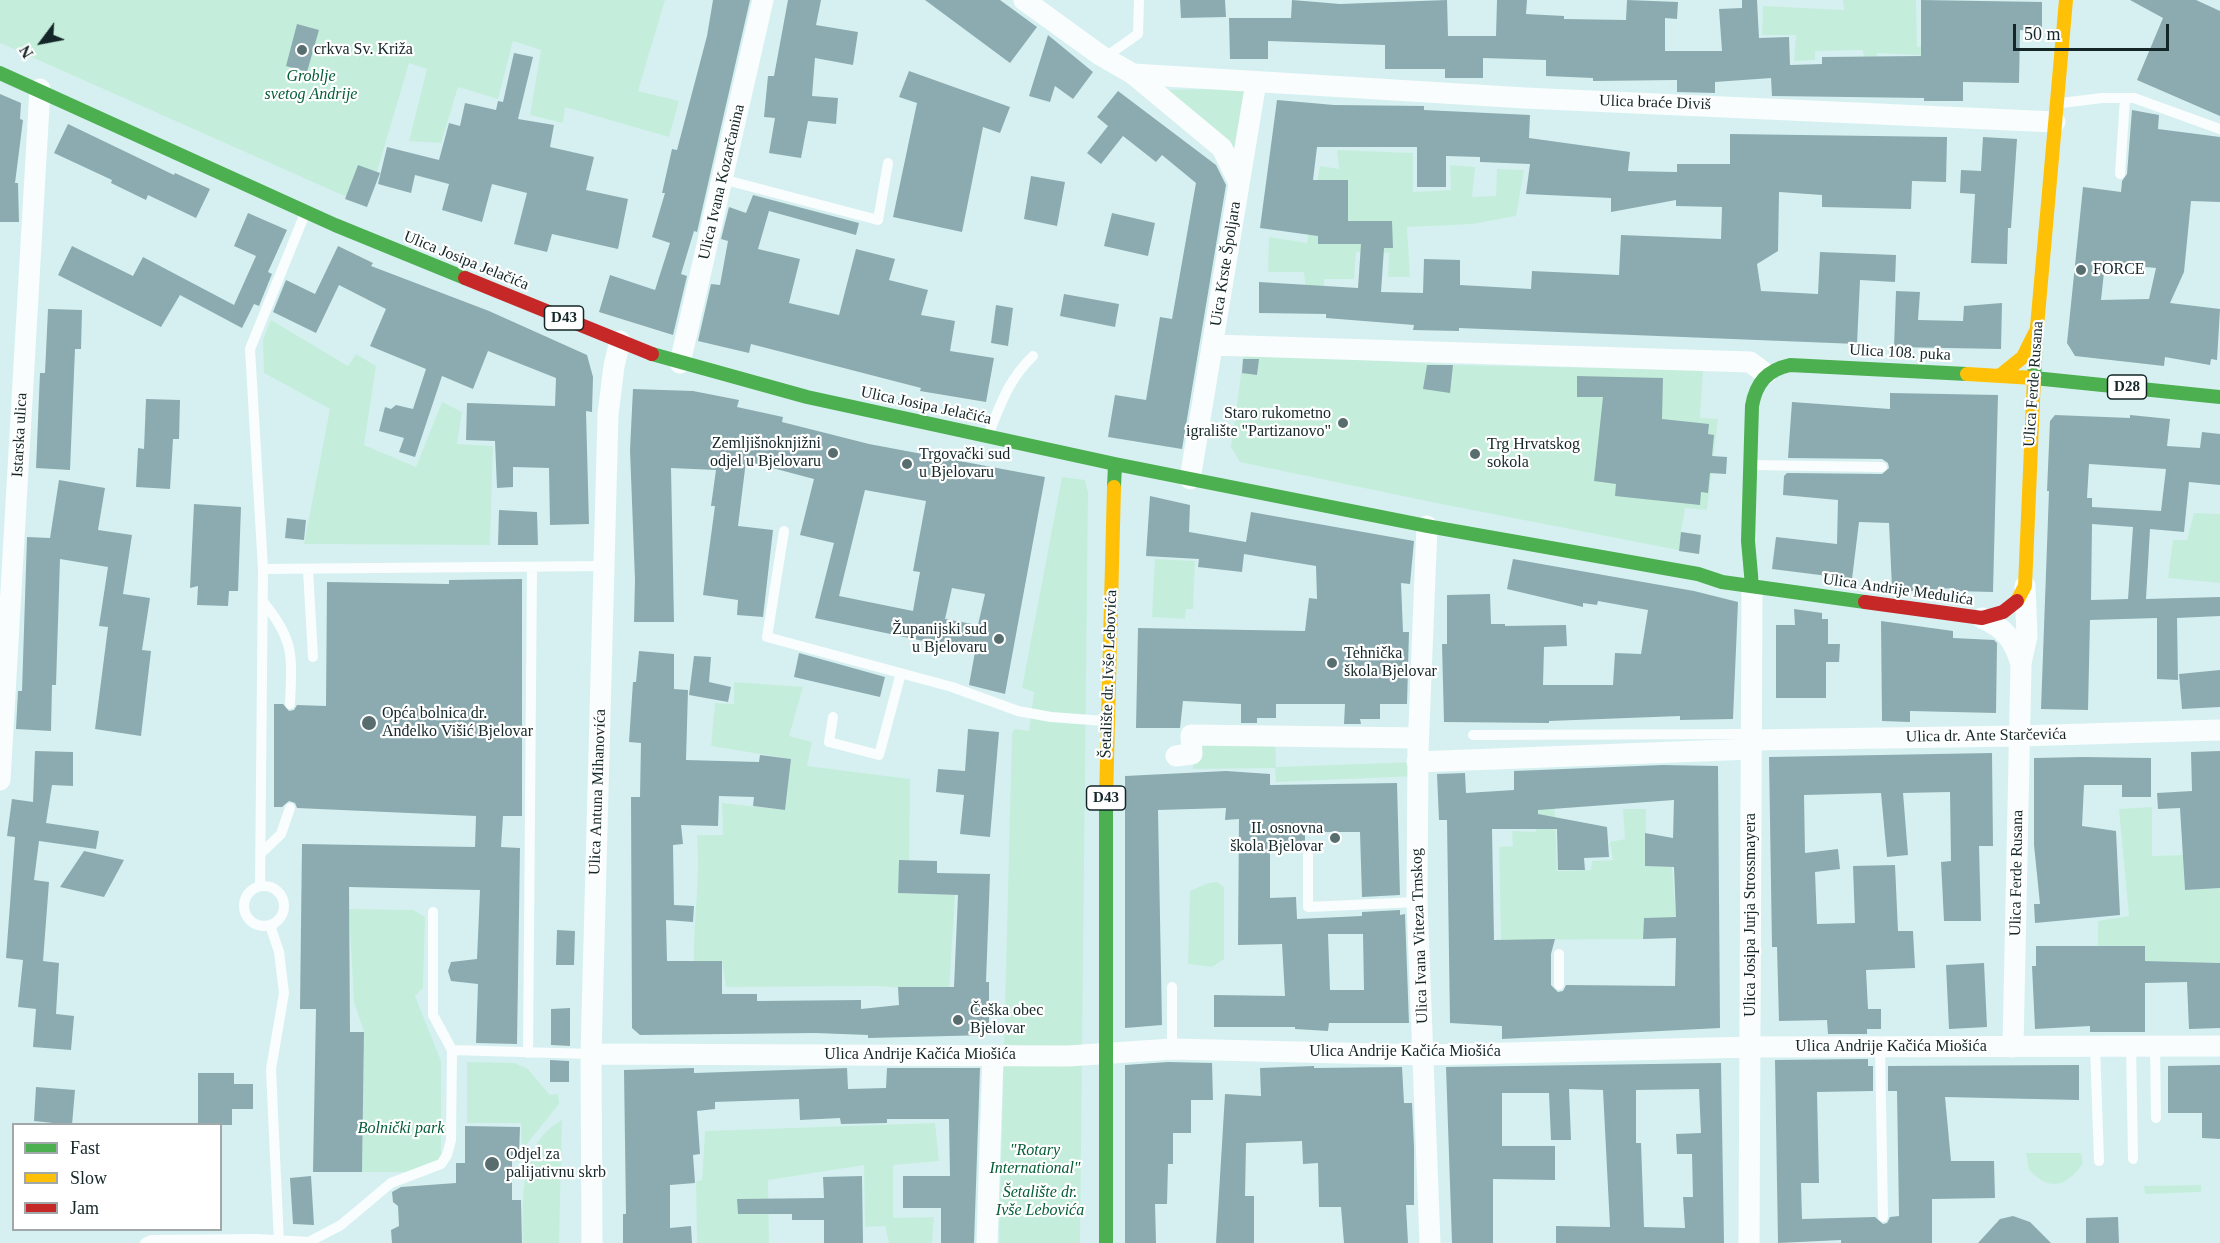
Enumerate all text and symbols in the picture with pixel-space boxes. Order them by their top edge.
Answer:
north arrow [12,12,72,72]
scale bar [2016,12,2172,50]
text: 50 m [2024,24,2061,44]
place label: crkva Sv. Križa [314,40,413,60]
text: N [16,42,37,61]
marker: crkva Sv. Križa [295,43,309,57]
park label: Groblje svetog Andrije [265,67,357,105]
street label: Ulica braće Diviš [1599,91,1711,115]
street label: Ulica Ivana Kozarčanina [695,102,749,262]
street label: Uica Krste Špoljara [1207,200,1245,328]
street label: Ulica Josipa Jelačića [401,227,531,295]
place label: FORCE [2093,260,2145,280]
marker: FORCE [2074,263,2088,277]
road number: D43 [544,306,584,330]
street label: Ulica Ferde Rusana [2020,320,2048,448]
street label: Ulica 108. puka [1849,341,1951,365]
road number: D28 [2108,375,2146,399]
street label: Ulica Josipa Jelačića [859,383,993,429]
street label: Istarska ulica [8,392,32,478]
place label: Staro rukometno igralište "Partizanovo" [1186,404,1331,442]
marker: Staro rukometno igralište "Partizanovo" [1336,416,1350,430]
place label: Zemljišnoknjižni odjel u Bjelovaru [710,434,821,472]
place label: Trg Hrvatskog sokola [1487,435,1580,473]
place label: Trgovački sud u Bjelovaru [919,445,1010,483]
marker: Zemljišnoknjižni odjel u Bjelovaru [826,446,840,460]
marker: Trg Hrvatskog sokola [1468,447,1482,461]
marker: Trgovački sud u Bjelovaru [900,457,914,471]
street label: Ulica Andrije Medulića [1821,570,1975,610]
street label: Šetalište dr. Ivše Lebovića [1096,589,1122,759]
place label: Županijski sud u Bjelovaru [892,620,987,658]
marker: Županijski sud u Bjelovaru [992,632,1006,646]
place label: Tehnička škola Bjelovar [1344,644,1437,682]
marker: Tehnička škola Bjelovar [1325,656,1339,670]
place label: Opća bolnica dr. Anđelko Višić Bjelovar [382,704,533,742]
street label: Ulica Antuna Mihanovića [586,709,610,875]
marker: Opća bolnica dr. Anđelko Višić Bjelovar [360,714,378,732]
street label: Ulica dr. Ante Starčevića [1905,725,2067,747]
road number: D43 [1086,786,1126,810]
street label: Ulica Ferde Rusana [2006,810,2028,936]
street label: Ulica Josipa Jurja Strossmayera [1741,813,1761,1017]
place label: II. osnovna škola Bjelovar [1230,819,1323,857]
marker: II. osnovna škola Bjelovar [1328,831,1342,845]
street label: Ulica Ivana Viteza Trnskog [1407,848,1433,1024]
place label: Češka obec Bjelovar [970,1001,1043,1039]
marker: Češka obec Bjelovar [951,1013,965,1027]
street label: Ulica Andrije Kačića Miošića [1795,1037,1987,1057]
street label: Ulica Andrije Kačića Miošića [1309,1042,1501,1062]
street label: Ulica Andrije Kačića Miošića [824,1045,1016,1065]
park label: Bolnički park [358,1119,444,1139]
legend [12,1123,222,1231]
text: Fast [70,1138,100,1158]
park label: "Rotary International" [989,1141,1081,1179]
place label: Odjel za palijativnu skrb [506,1145,606,1183]
marker: Odjel za palijativnu skrb [483,1155,501,1173]
text: Slow [70,1168,107,1188]
park label: Šetalište dr. Ivše Lebovića [996,1183,1084,1221]
text: Jam [70,1198,99,1218]

